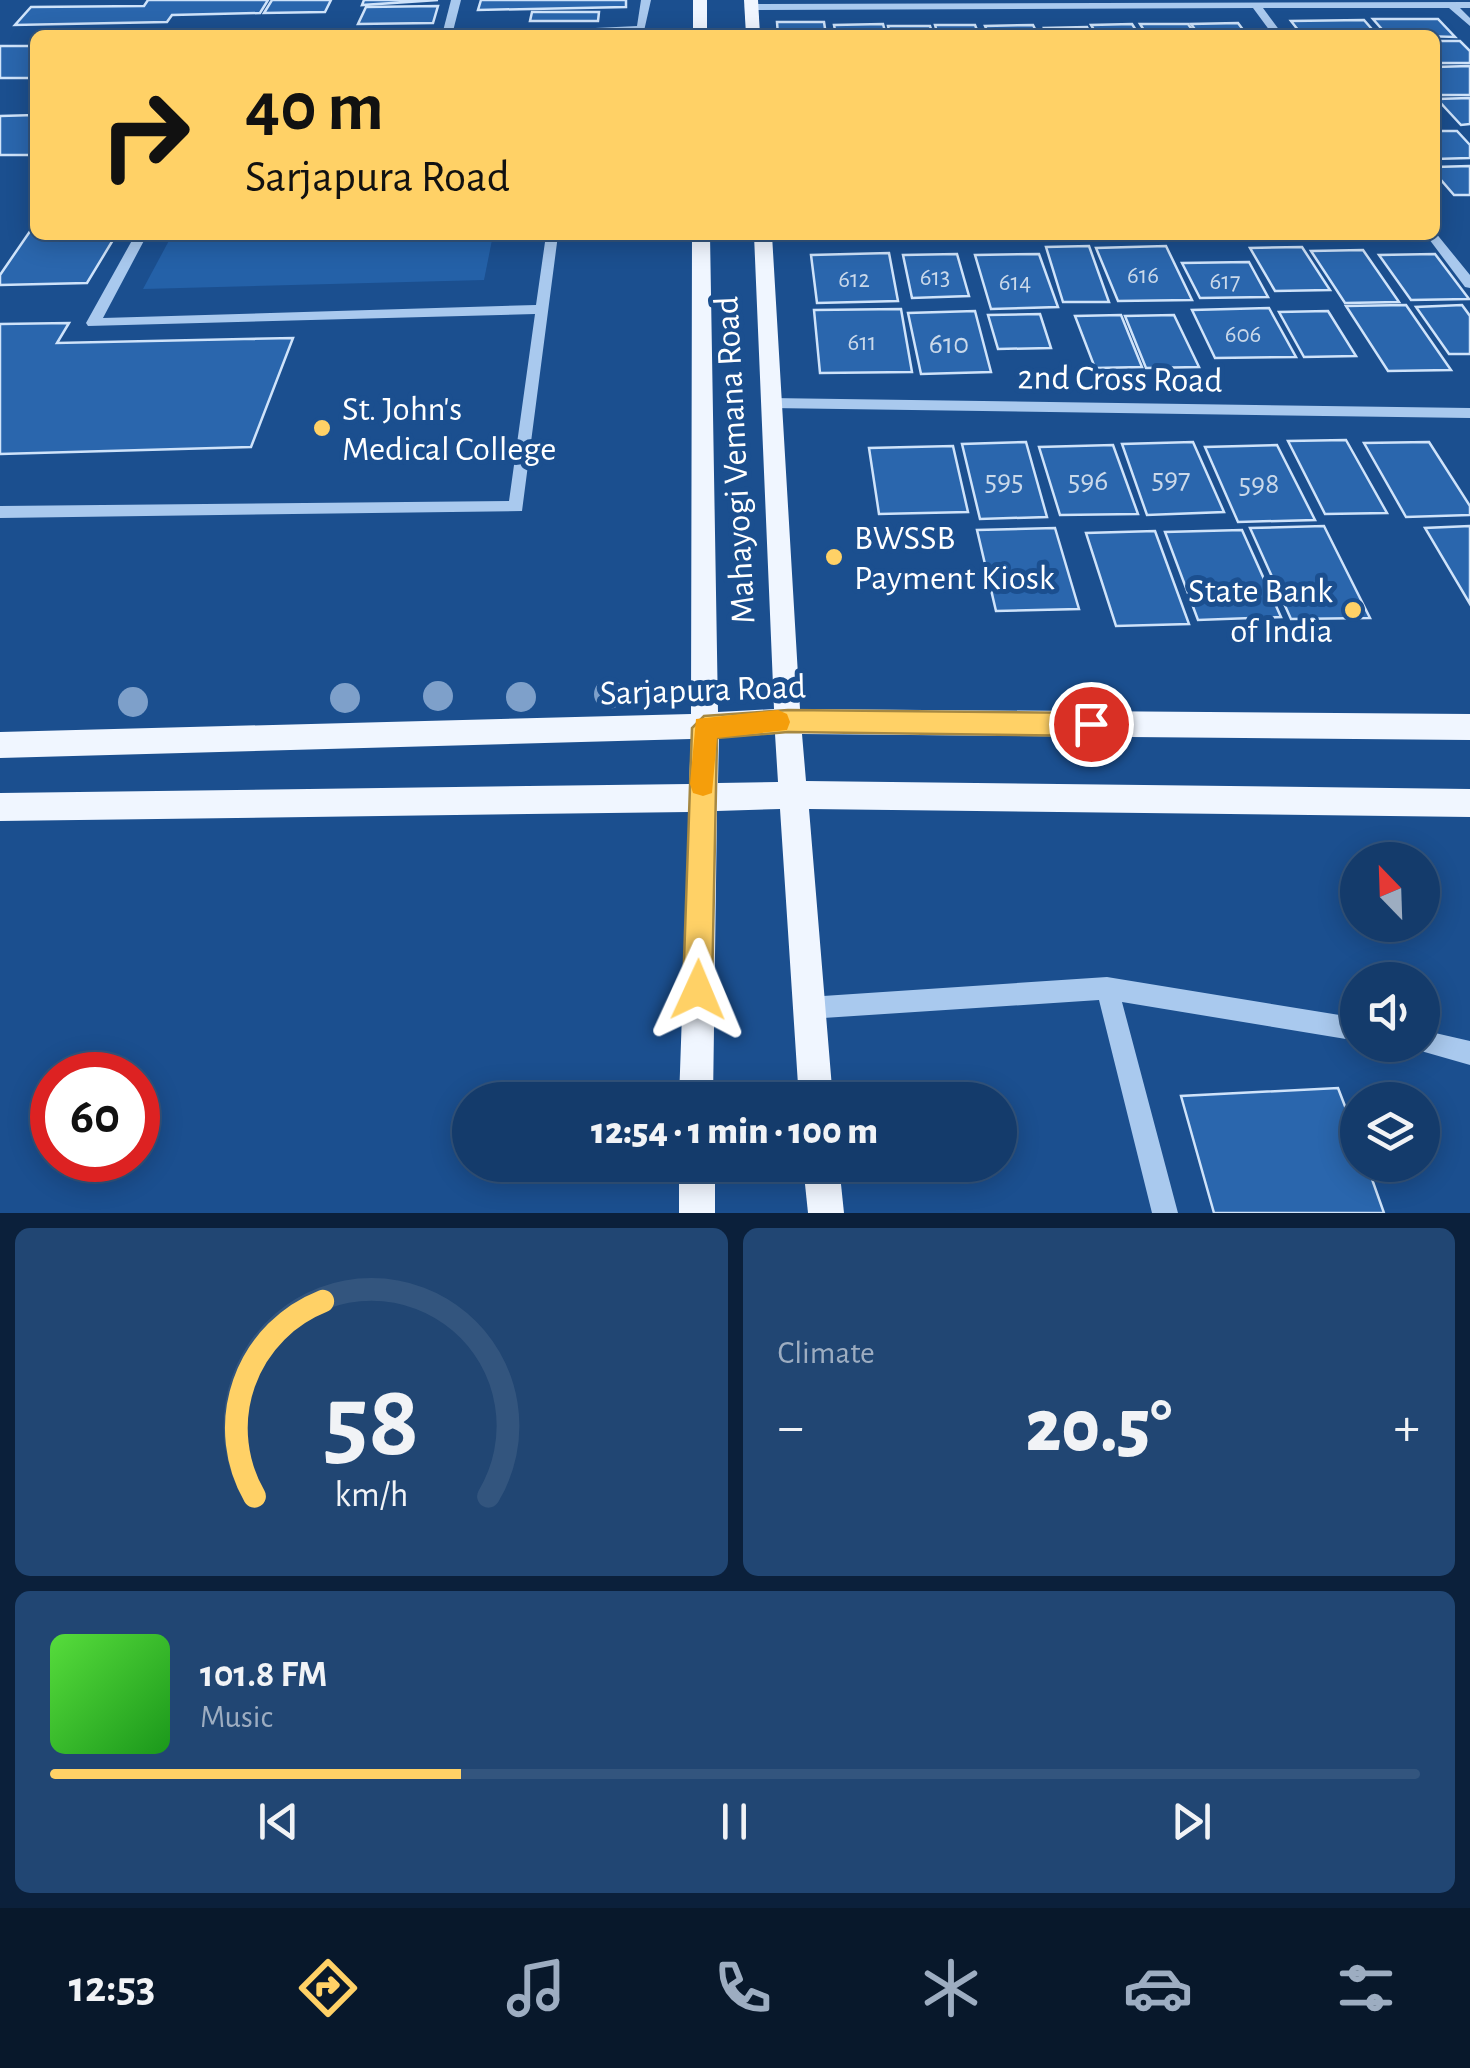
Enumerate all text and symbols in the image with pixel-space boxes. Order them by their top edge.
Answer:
icon: right [80,70,210,200]
text: 40 m [245,73,384,143]
text: Sarjapura Road [245,155,510,200]
house number: 616 [1127,263,1159,288]
house number: 613 [920,265,950,290]
house number: 612 [838,267,870,292]
house number: 617 [1210,269,1240,294]
house number: 614 [999,270,1031,295]
street label: Mahayogi Vemana Road [709,295,762,625]
house number: 606 [1225,322,1261,347]
house number: 610 [929,329,969,359]
house number: 611 [848,330,876,355]
street label: 2nd Cross Road [1017,360,1223,399]
place label: St. John's Medical College [342,392,556,467]
marker: St. John's Medical College [311,417,333,439]
house number: 597 [1151,464,1191,494]
house number: 595 [984,466,1024,496]
house number: 596 [1068,466,1108,496]
house number: 598 [1239,469,1279,499]
place label: BWSSB Payment Kiosk [854,521,1055,596]
marker: BWSSB Payment Kiosk [823,546,845,568]
place label: State Bank of India [1188,574,1333,649]
marker: State Bank of India [1342,599,1364,621]
street label: Sarjapura Road [599,669,807,712]
pin [1049,682,1134,767]
icon: arrive [1064,697,1119,752]
north arrow [1340,842,1440,942]
map controls [1340,842,1440,1182]
position arrow [646,938,750,1042]
button: sound [1340,962,1440,1062]
speed limit sign: 60 [30,1052,160,1182]
button: layers [1340,1082,1440,1182]
text: 12:54 · 1 min · 100 m [591,1113,878,1151]
text: Climate [778,1337,875,1369]
text: 58 [323,1371,419,1475]
text: 20.5° [1025,1390,1172,1465]
text: − [778,1400,804,1455]
text: + [1394,1400,1420,1455]
text: km/h [334,1477,408,1513]
text: 101.8 FM [200,1656,328,1694]
text: Music [200,1701,273,1733]
icon: previous [251,1794,306,1849]
icon: pause [707,1794,762,1849]
icon: next [1164,1794,1219,1849]
icon: directions [293,1953,363,2023]
icon: music [501,1953,571,2023]
icon: phone [708,1953,778,2023]
icon: climate [916,1953,986,2023]
icon: car [1123,1953,1193,2023]
icon: filters [1331,1953,1401,2023]
text: 12:53 [69,1965,155,2010]

